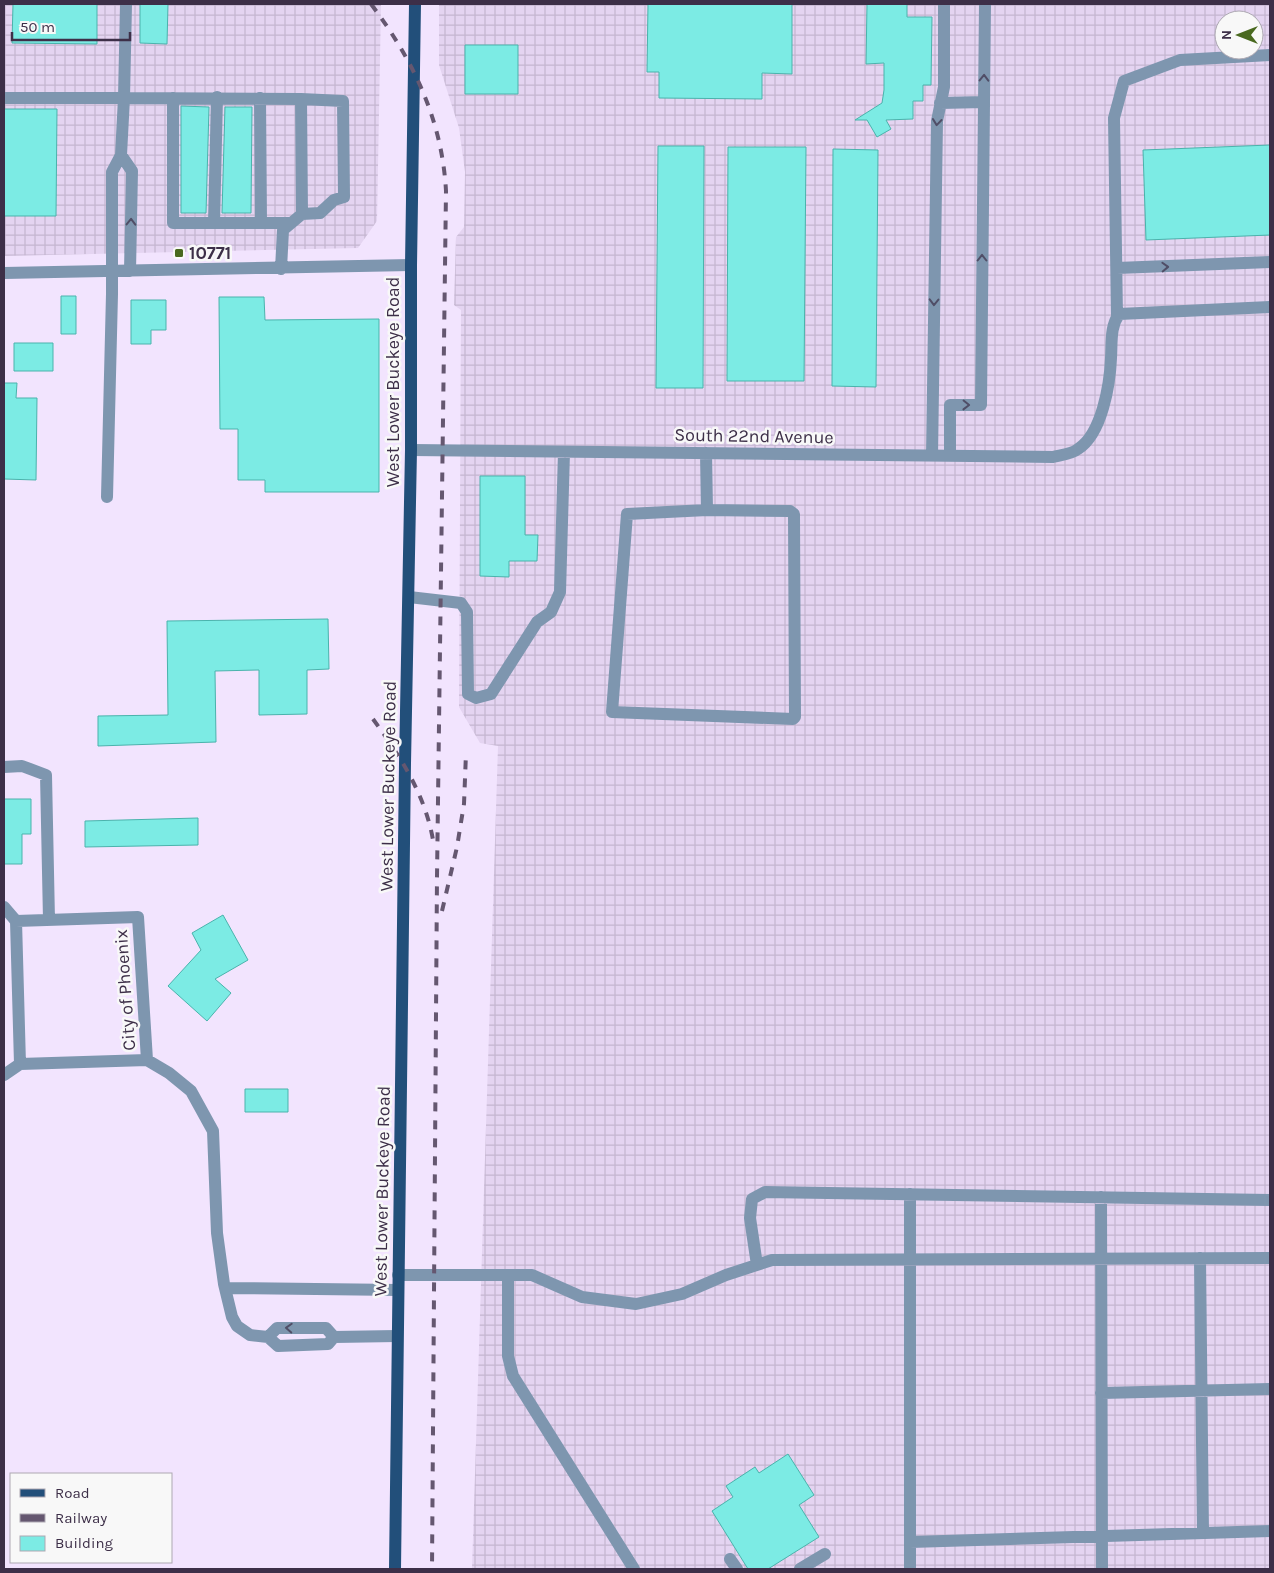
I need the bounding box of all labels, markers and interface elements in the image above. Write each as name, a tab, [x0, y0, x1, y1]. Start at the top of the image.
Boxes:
scale bar	[12, 10, 130, 42]
north arrow	[1214, 10, 1264, 60]
text: 50 m	[20, 18, 55, 36]
text: N	[1218, 30, 1235, 40]
one-way arrow	[979, 73, 989, 81]
one-way arrow	[932, 118, 943, 126]
one-way arrow	[126, 218, 136, 226]
place label: 10771	[189, 242, 231, 264]
marker: 10771	[173, 247, 185, 259]
one-way arrow	[977, 253, 987, 261]
one-way arrow	[1162, 261, 1170, 272]
street label: West Lower Buckeye Road	[382, 277, 404, 487]
one-way arrow	[929, 298, 939, 306]
one-way arrow	[962, 400, 970, 410]
street label: South 22nd Avenue	[674, 424, 834, 448]
street label: West Lower Buckeye Road	[375, 680, 401, 892]
street label: City of Phoenix	[110, 929, 140, 1051]
street label: West Lower Buckeye Road	[369, 1085, 395, 1297]
one-way arrow	[285, 1323, 293, 1334]
legend	[10, 1473, 172, 1563]
text: Road	[55, 1484, 90, 1502]
text: Railway	[55, 1509, 107, 1527]
text: Building	[55, 1534, 113, 1552]

